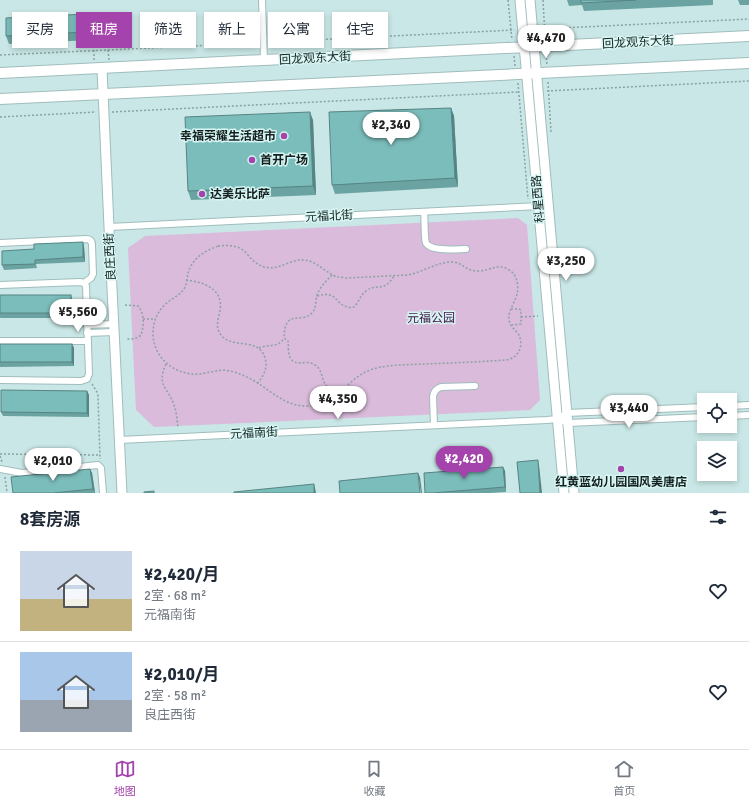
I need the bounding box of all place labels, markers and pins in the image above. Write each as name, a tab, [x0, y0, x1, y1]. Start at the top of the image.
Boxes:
pin: ¥4,470	[513, 25, 579, 59]
pin: ¥2,340	[358, 112, 424, 146]
place label: 幸福荣耀生活超市	[180, 129, 276, 144]
marker: 幸福荣耀生活超市	[279, 131, 289, 141]
place label: 首开广场	[260, 153, 308, 168]
marker: 首开广场	[247, 155, 257, 165]
place label: 达美乐比萨	[210, 187, 270, 202]
marker: 达美乐比萨	[197, 189, 207, 199]
pin: ¥3,250	[533, 248, 599, 282]
pin: ¥5,560	[45, 299, 111, 333]
pin: ¥4,350	[305, 386, 371, 420]
pin: ¥3,440	[596, 395, 662, 429]
pin: ¥2,420	[431, 446, 497, 480]
pin: ¥2,010	[20, 448, 86, 482]
marker: 红黄蓝幼儿园国风美唐店	[616, 464, 626, 474]
place label: 红黄蓝幼儿园国风美唐店	[555, 475, 687, 490]

